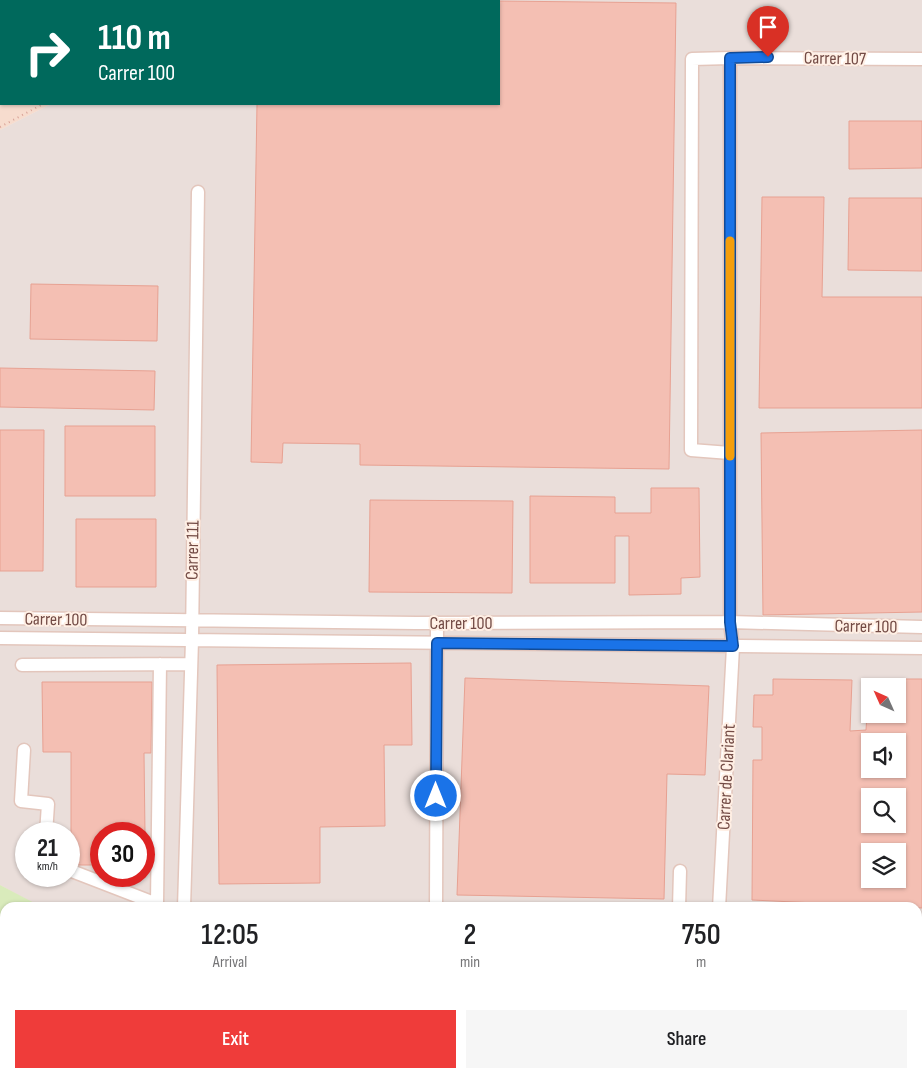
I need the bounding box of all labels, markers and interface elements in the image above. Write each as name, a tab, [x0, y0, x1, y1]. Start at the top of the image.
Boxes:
pin	[747, 6, 789, 57]
icon: arrive	[754, 13, 782, 41]
text: 110 m	[98, 17, 171, 60]
icon: right	[15, 20, 80, 85]
street label: Carrer 107	[804, 47, 867, 70]
text: Carrer 100	[98, 60, 175, 87]
street label: Carrer 111	[181, 519, 204, 580]
street label: Carrer 100	[24, 608, 88, 631]
street label: Carrer 100	[429, 613, 493, 634]
street label: Carrer 100	[834, 615, 898, 638]
north arrow	[861, 678, 906, 722]
map controls	[861, 678, 906, 888]
street label: Carrer de Clariant	[713, 723, 740, 831]
button: sound	[861, 733, 906, 778]
position arrow	[409, 769, 461, 821]
button: search	[861, 788, 906, 833]
speed limit sign: 30	[90, 822, 155, 887]
text: 21	[37, 833, 58, 864]
button: layers	[861, 843, 906, 888]
text: km/h	[37, 859, 58, 874]
text: 12:05	[201, 917, 259, 953]
text: 2	[464, 917, 476, 953]
text: 750	[681, 917, 721, 953]
text: Arrival	[213, 953, 247, 972]
text: min	[460, 953, 480, 972]
text: m	[696, 953, 706, 972]
button: Exit	[15, 1010, 456, 1068]
button: Share	[466, 1010, 907, 1068]

